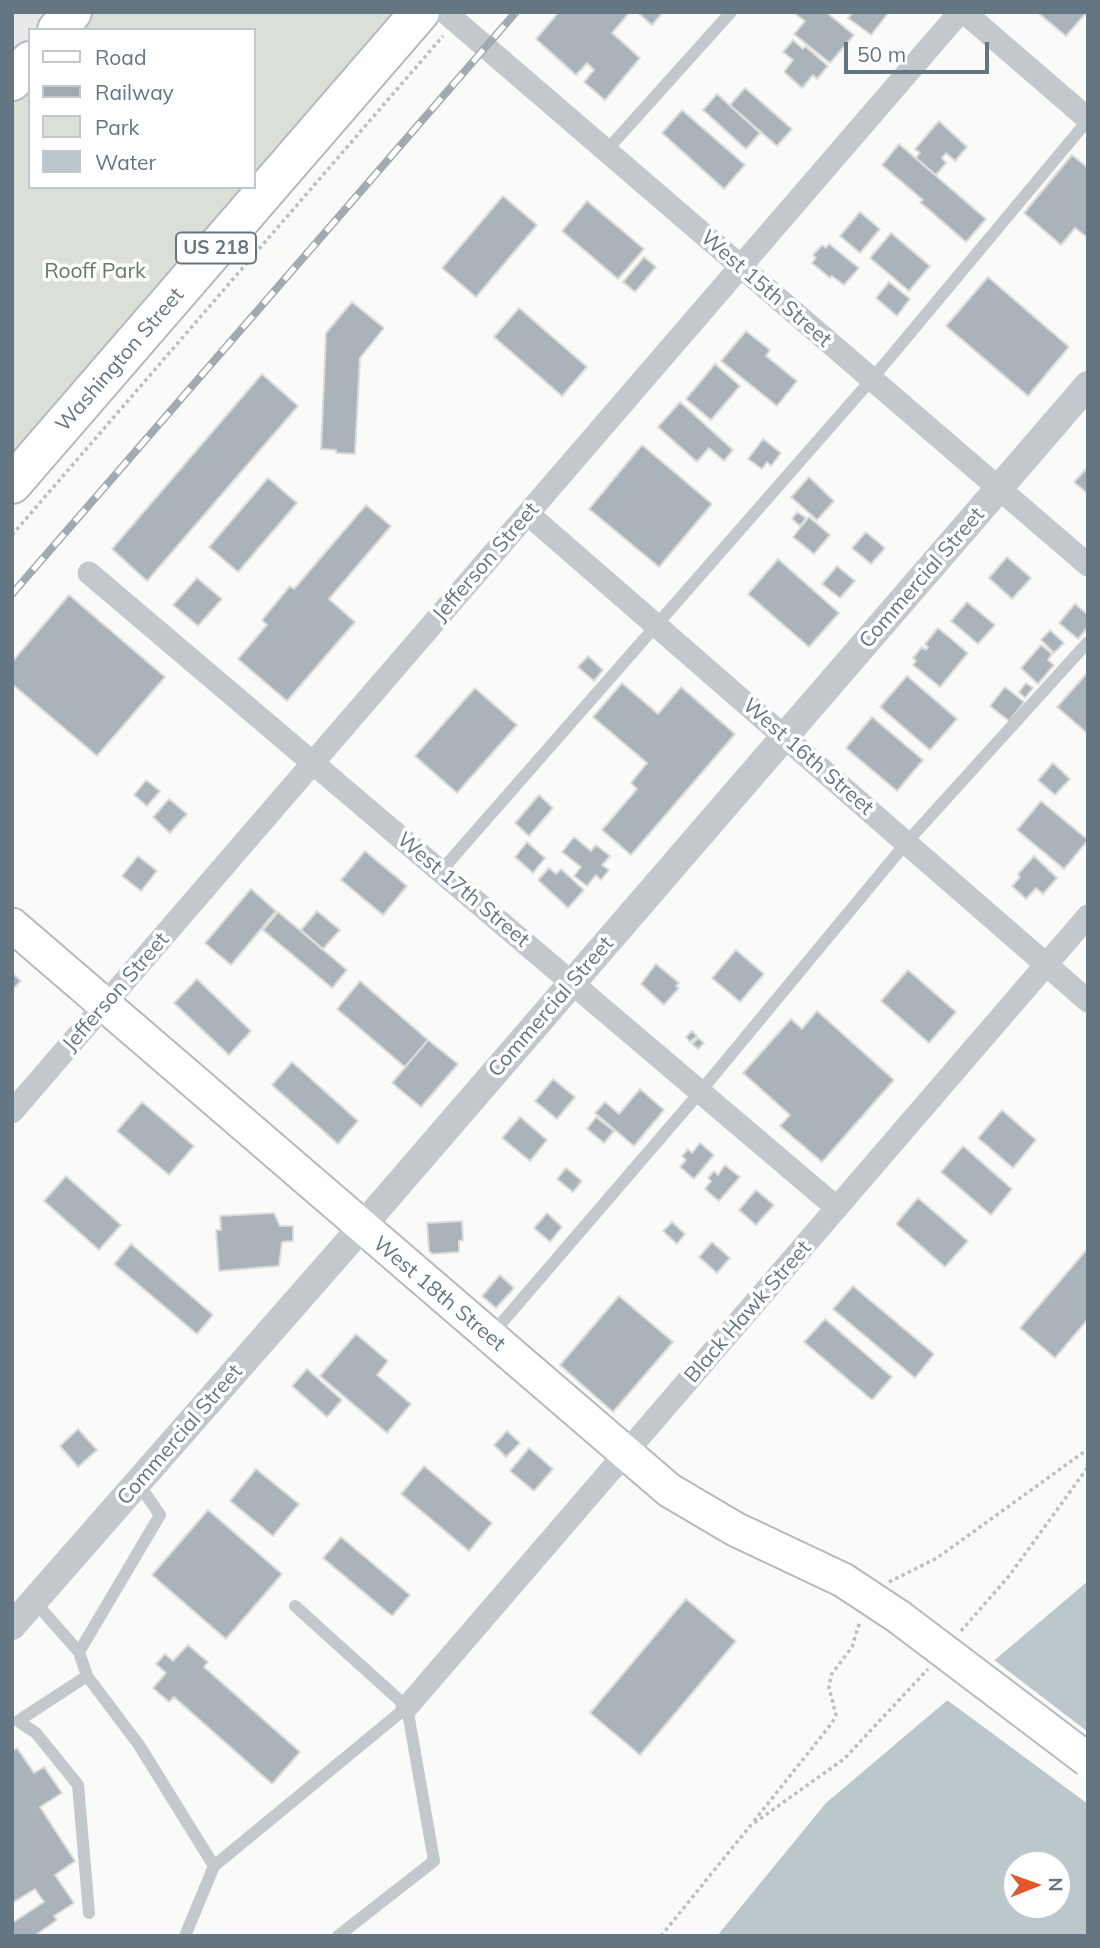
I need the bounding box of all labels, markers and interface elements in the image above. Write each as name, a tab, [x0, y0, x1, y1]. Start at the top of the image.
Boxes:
legend	[28, 28, 256, 189]
scale bar	[848, 28, 993, 72]
text: 50 m	[857, 41, 906, 67]
text: Road	[95, 44, 146, 70]
text: Railway	[95, 79, 174, 105]
text: Park	[95, 114, 139, 140]
text: Water	[95, 149, 156, 175]
street label: West 15th Street	[695, 225, 837, 353]
road number: US 218	[176, 232, 256, 264]
park label: Rooff Park	[44, 259, 146, 285]
street label: Washington Street	[51, 283, 189, 437]
street label: Jefferson Street	[428, 497, 544, 627]
street label: Commercial Street	[854, 503, 990, 653]
street label: West 16th Street	[737, 693, 879, 821]
street label: West 17th Street	[392, 827, 534, 953]
street label: Jefferson Street	[58, 927, 174, 1057]
street label: Commercial Street	[483, 932, 619, 1082]
street label: West 18th Street	[368, 1231, 510, 1357]
street label: Black Hawk Street	[680, 1236, 816, 1388]
street label: Commercial Street	[112, 1360, 248, 1510]
north arrow	[1002, 1850, 1072, 1920]
text: N	[1044, 1877, 1068, 1892]

